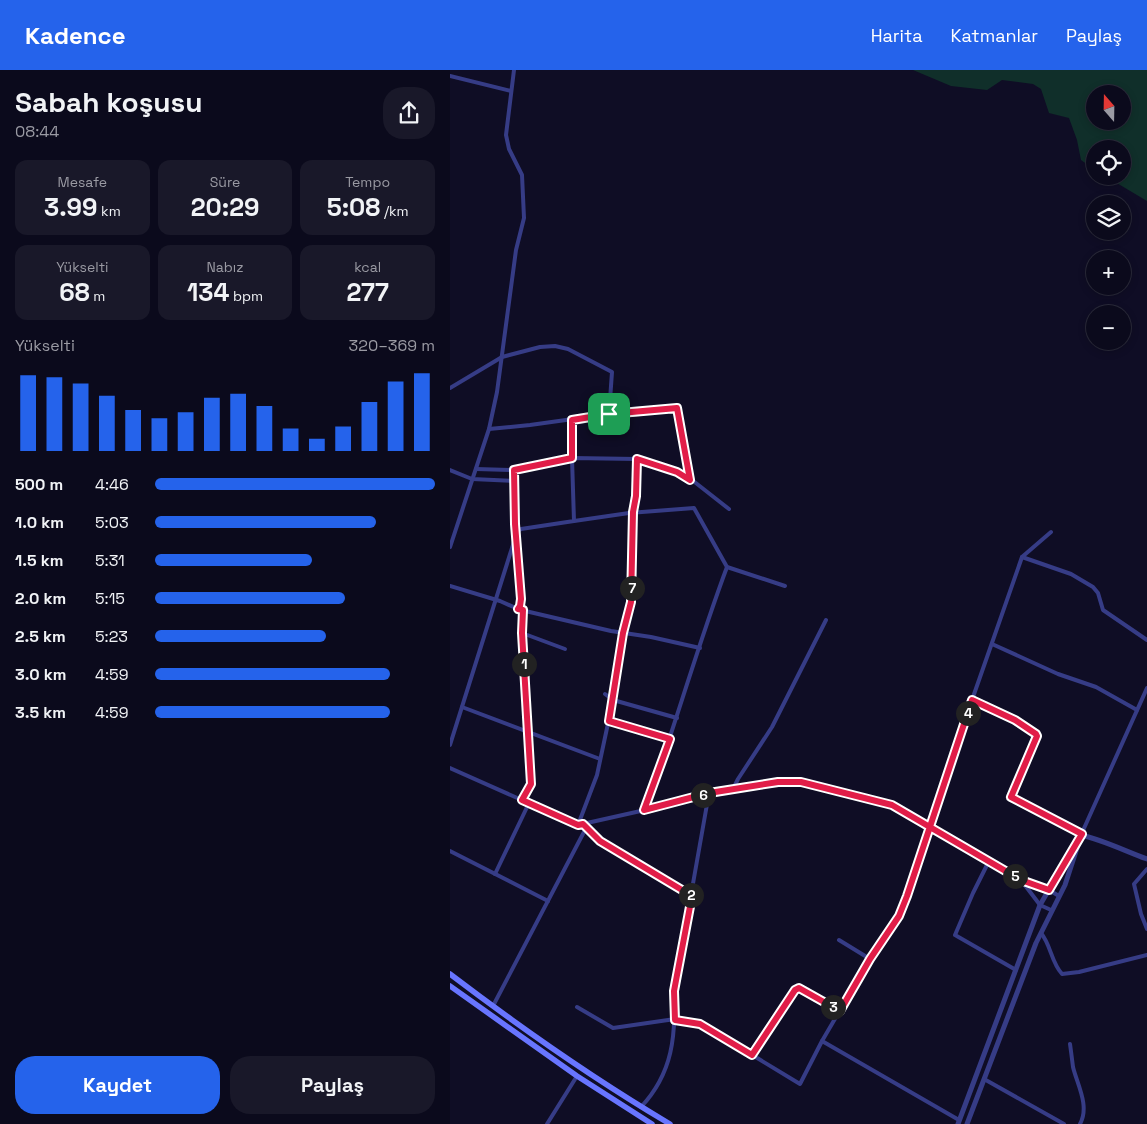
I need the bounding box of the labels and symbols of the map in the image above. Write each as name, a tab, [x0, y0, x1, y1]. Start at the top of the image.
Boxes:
north arrow	[1086, 85, 1131, 130]
pin	[588, 393, 630, 435]
pin: 7	[620, 576, 644, 600]
pin: 1	[512, 652, 536, 676]
pin: 4	[956, 700, 980, 726]
pin: 6	[690, 782, 716, 808]
pin: 5	[1002, 864, 1028, 888]
pin: 2	[678, 882, 704, 908]
pin: 3	[820, 994, 846, 1020]

